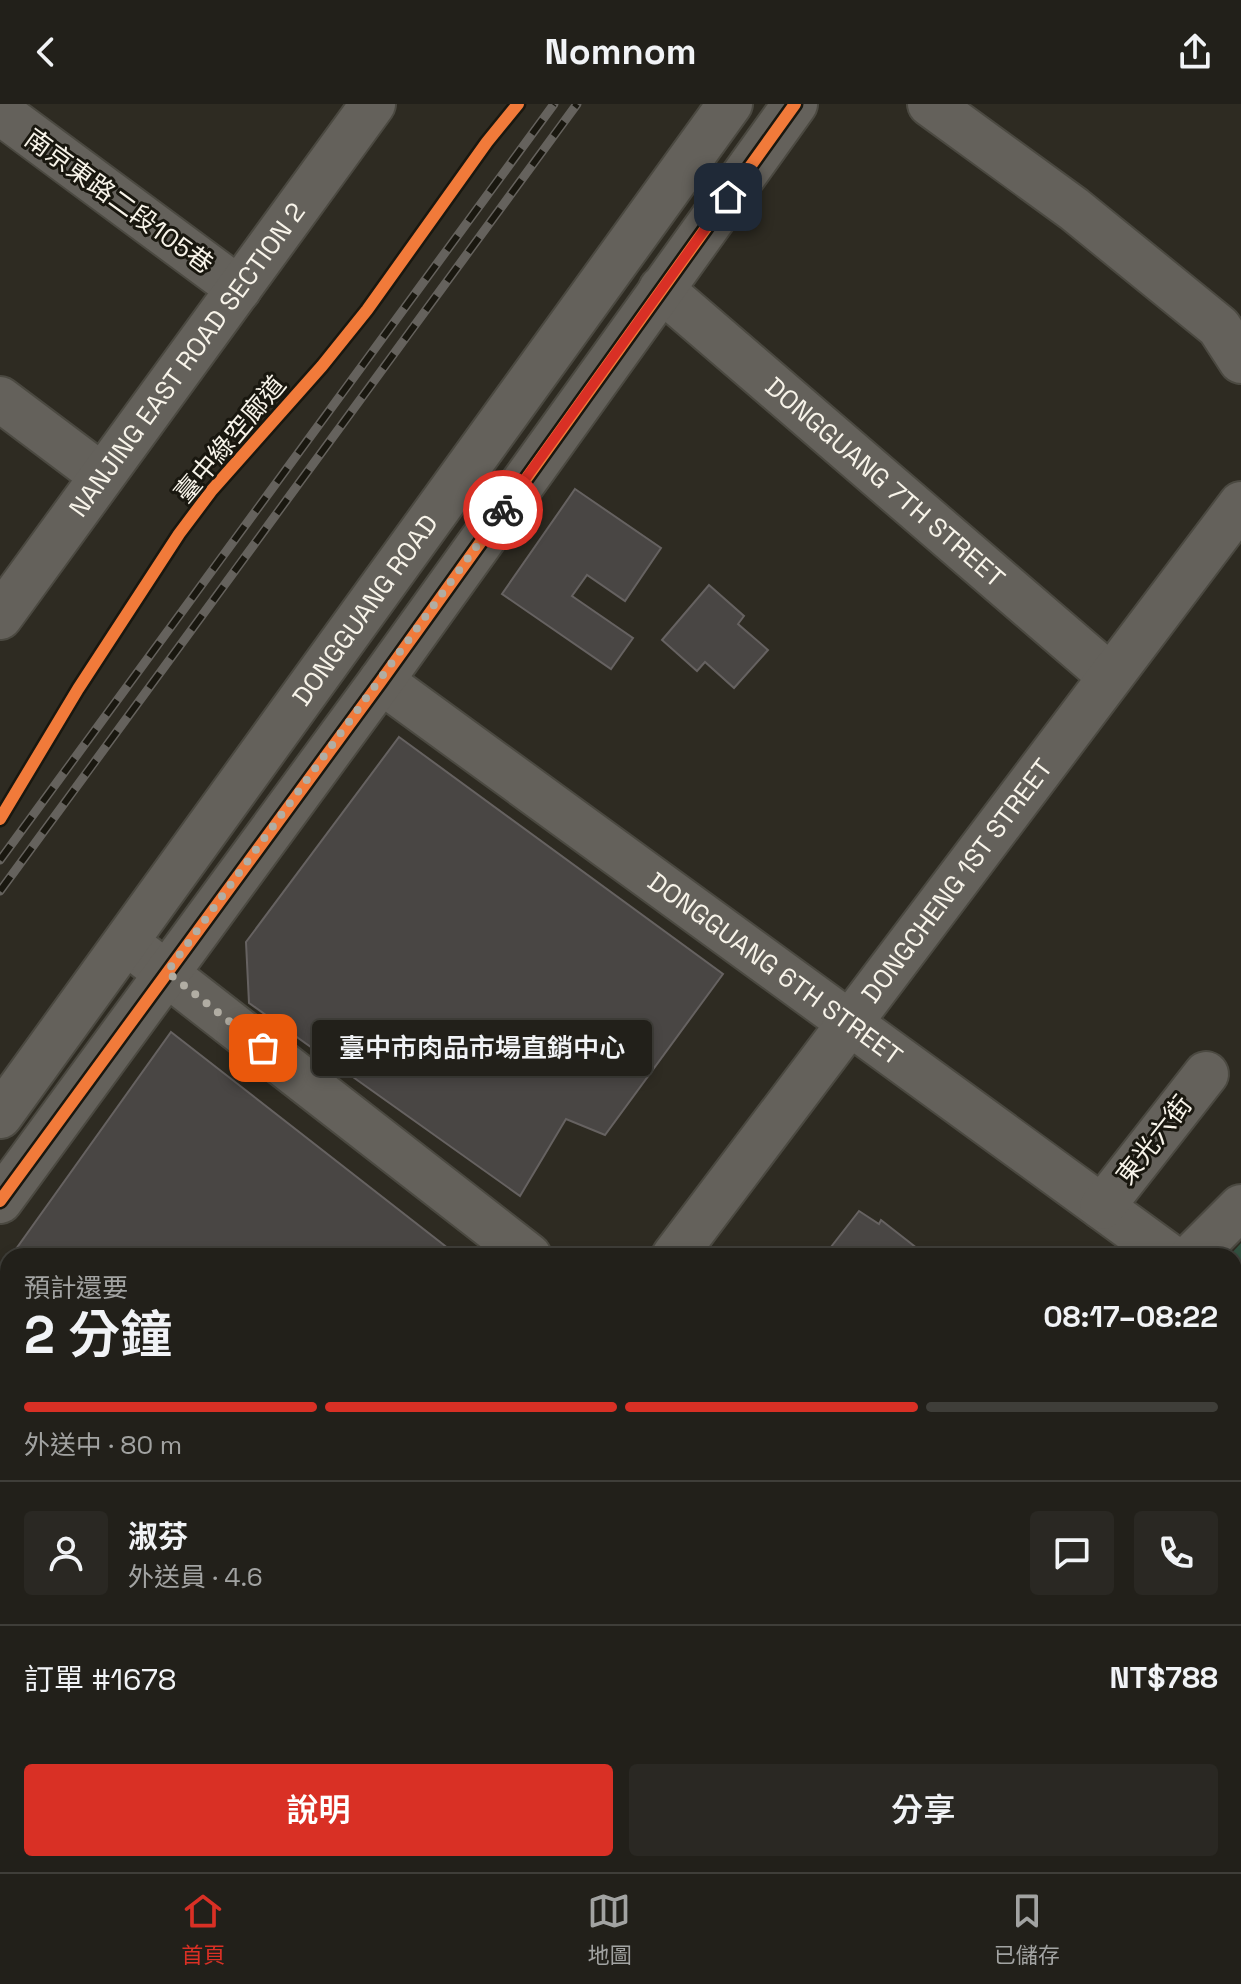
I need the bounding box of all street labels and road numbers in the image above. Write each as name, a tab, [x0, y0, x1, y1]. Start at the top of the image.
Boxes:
street label: 南京東路二段105巷	[18, 121, 220, 281]
street label: NANJING EAST ROAD SECTION 2	[61, 196, 313, 524]
street label: 臺中綠空廊道	[167, 368, 293, 510]
street label: DONGGUANG 7TH STREET	[758, 370, 1012, 595]
street label: DONGGUANG ROAD	[285, 508, 446, 712]
street label: DONGCHENG 1ST STREET	[854, 752, 1060, 1010]
street label: DONGGUANG 6TH STREET	[641, 864, 909, 1073]
street label: 東光六街	[1109, 1089, 1199, 1191]

